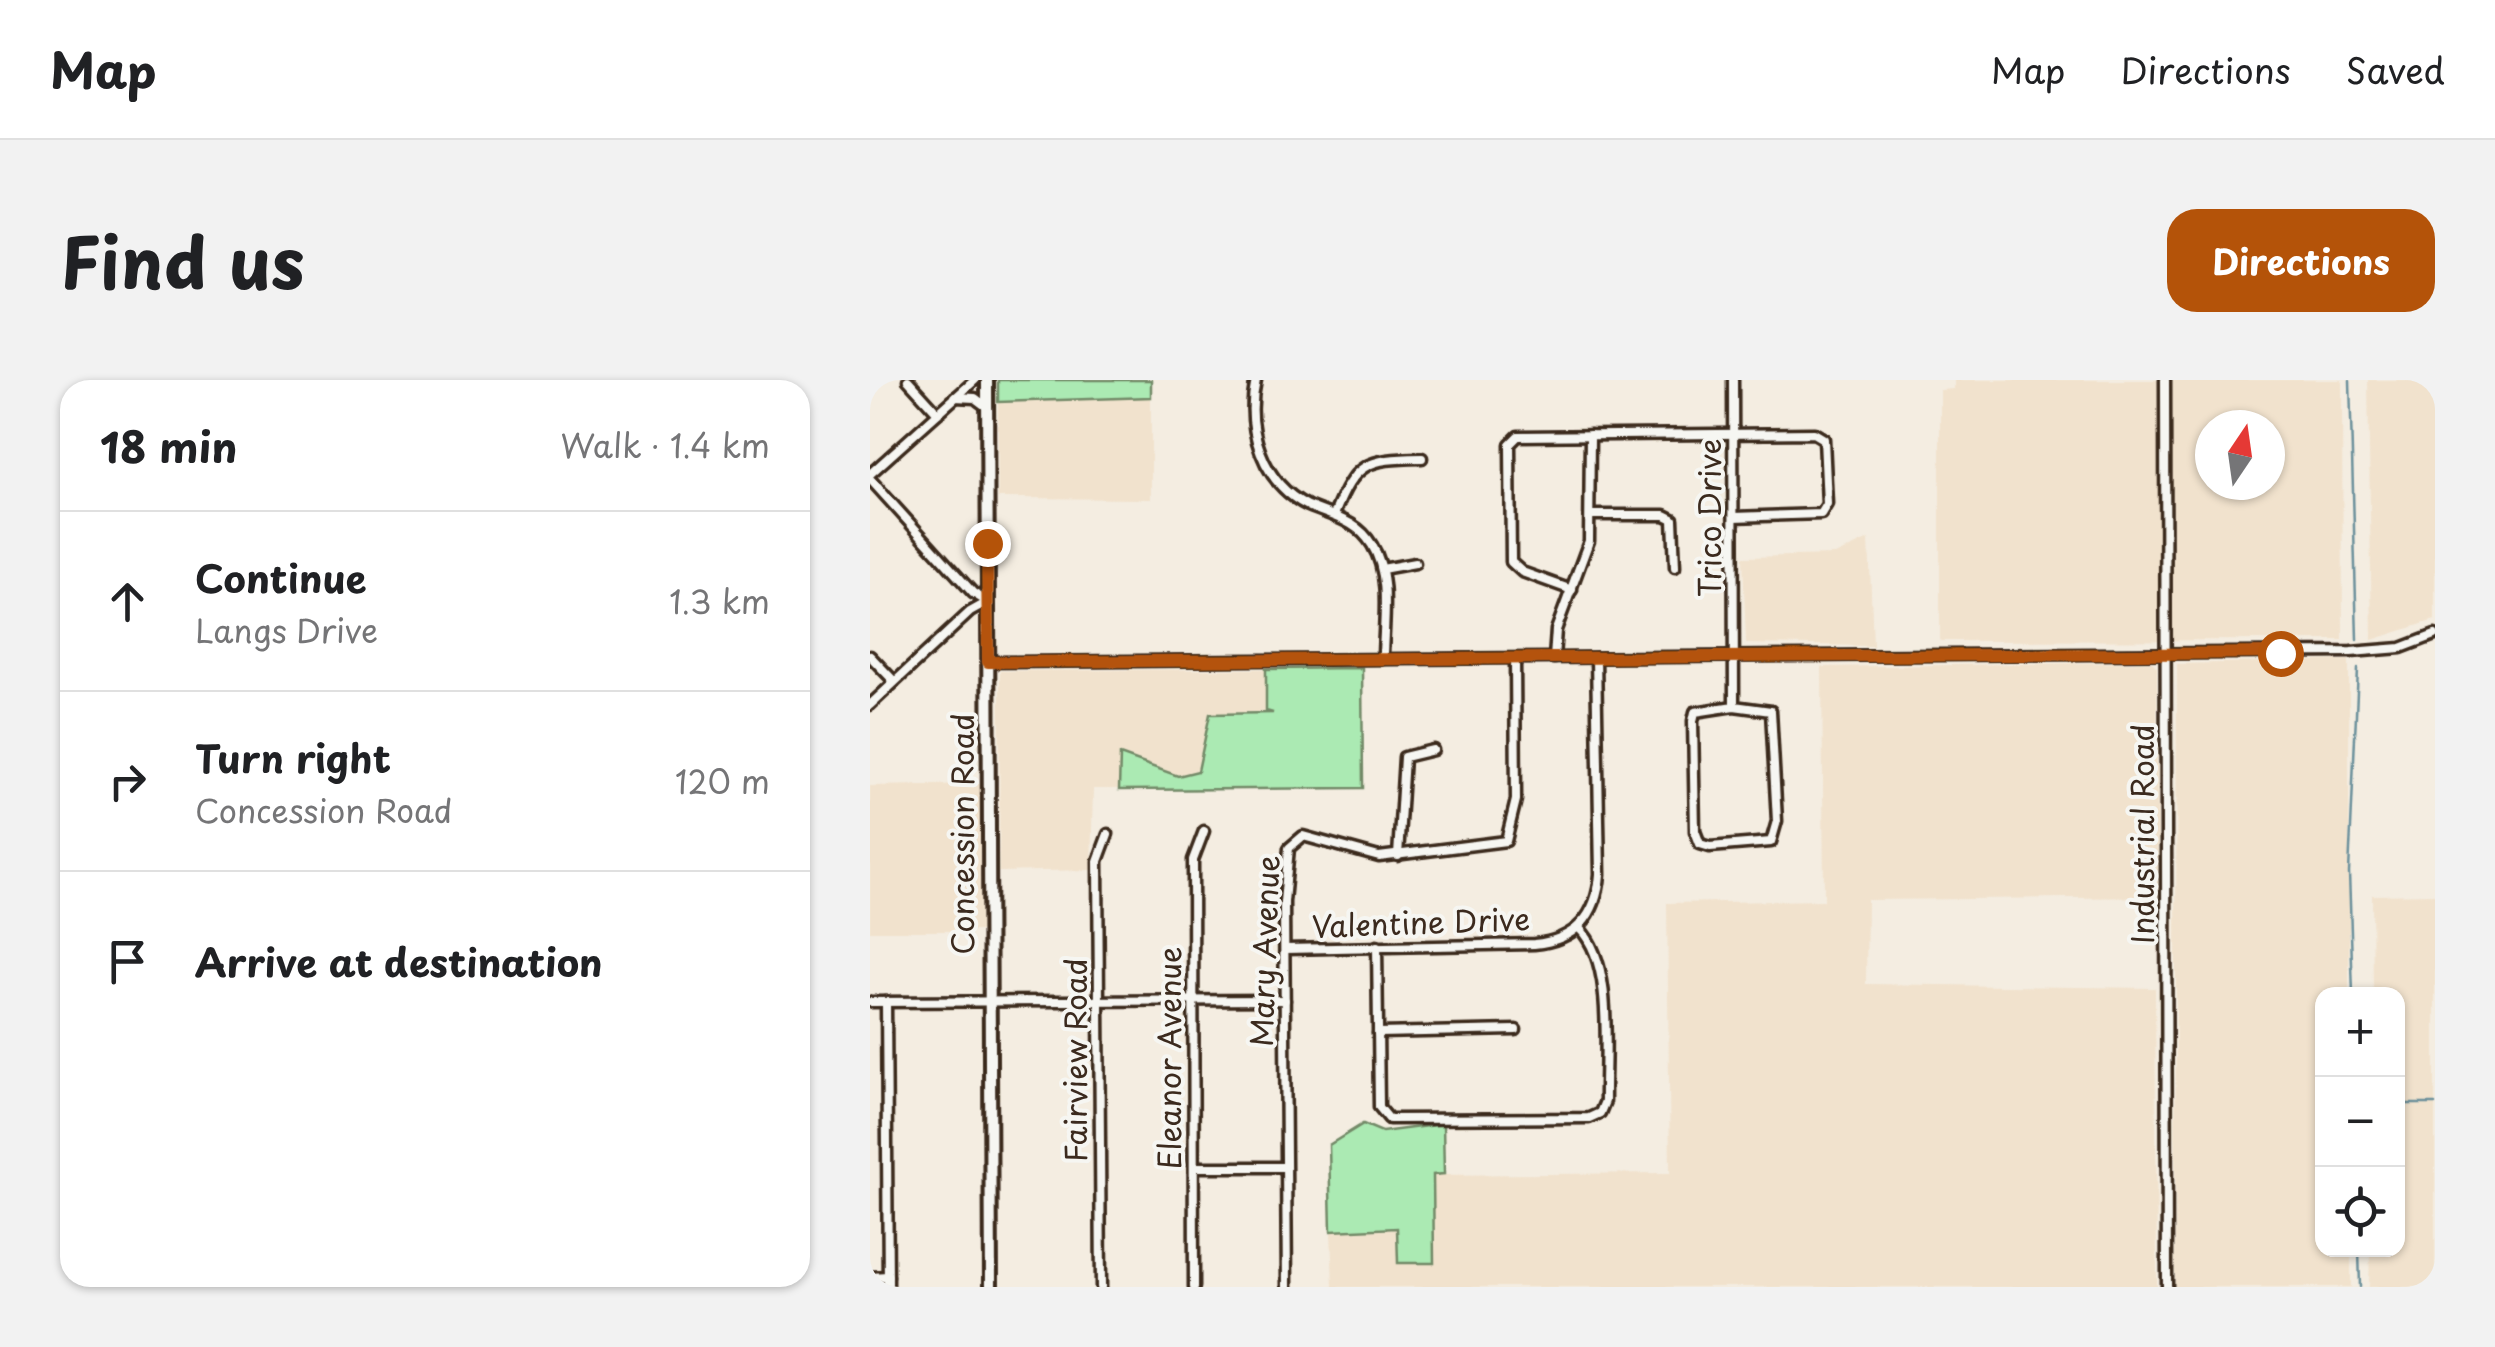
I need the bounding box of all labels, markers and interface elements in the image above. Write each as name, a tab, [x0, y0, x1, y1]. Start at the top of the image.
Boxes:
text: Map	[50, 33, 156, 105]
text: Map	[1991, 43, 2065, 96]
text: Directions	[2120, 43, 2291, 96]
text: Saved	[2346, 43, 2445, 96]
text: Find us	[60, 207, 305, 313]
button: Directions	[2167, 209, 2435, 312]
north arrow	[2195, 410, 2285, 500]
text: 18 min	[100, 414, 237, 477]
text: Walk · 1.4 km	[561, 421, 770, 469]
street label: Trico Drive	[1686, 439, 1731, 597]
route end	[965, 521, 1011, 567]
text: Continue	[195, 549, 366, 606]
icon: ahead	[100, 574, 155, 629]
text: 1.3 km	[669, 577, 770, 625]
text: Langs Drive	[195, 606, 378, 654]
route start	[2258, 631, 2304, 677]
street label: Concession Road	[939, 713, 984, 955]
street label: Industrial Road	[2119, 724, 2164, 944]
text: Turn right	[195, 729, 391, 786]
icon: right	[100, 754, 155, 809]
text: 120 m	[675, 757, 770, 805]
text: Concession Road	[195, 786, 453, 834]
street label: Mary Avenue	[1238, 854, 1289, 1047]
street label: Valentine Drive	[1311, 895, 1531, 948]
text: Arrive at destination	[195, 933, 603, 990]
icon: arrive	[100, 934, 155, 989]
street label: Eleanor Avenue	[1146, 947, 1191, 1169]
street label: Fairview Road	[1052, 958, 1097, 1162]
map controls	[2315, 987, 2405, 1257]
button: +	[2315, 987, 2405, 1077]
button: −	[2315, 1077, 2405, 1167]
button: locate	[2315, 1167, 2405, 1257]

